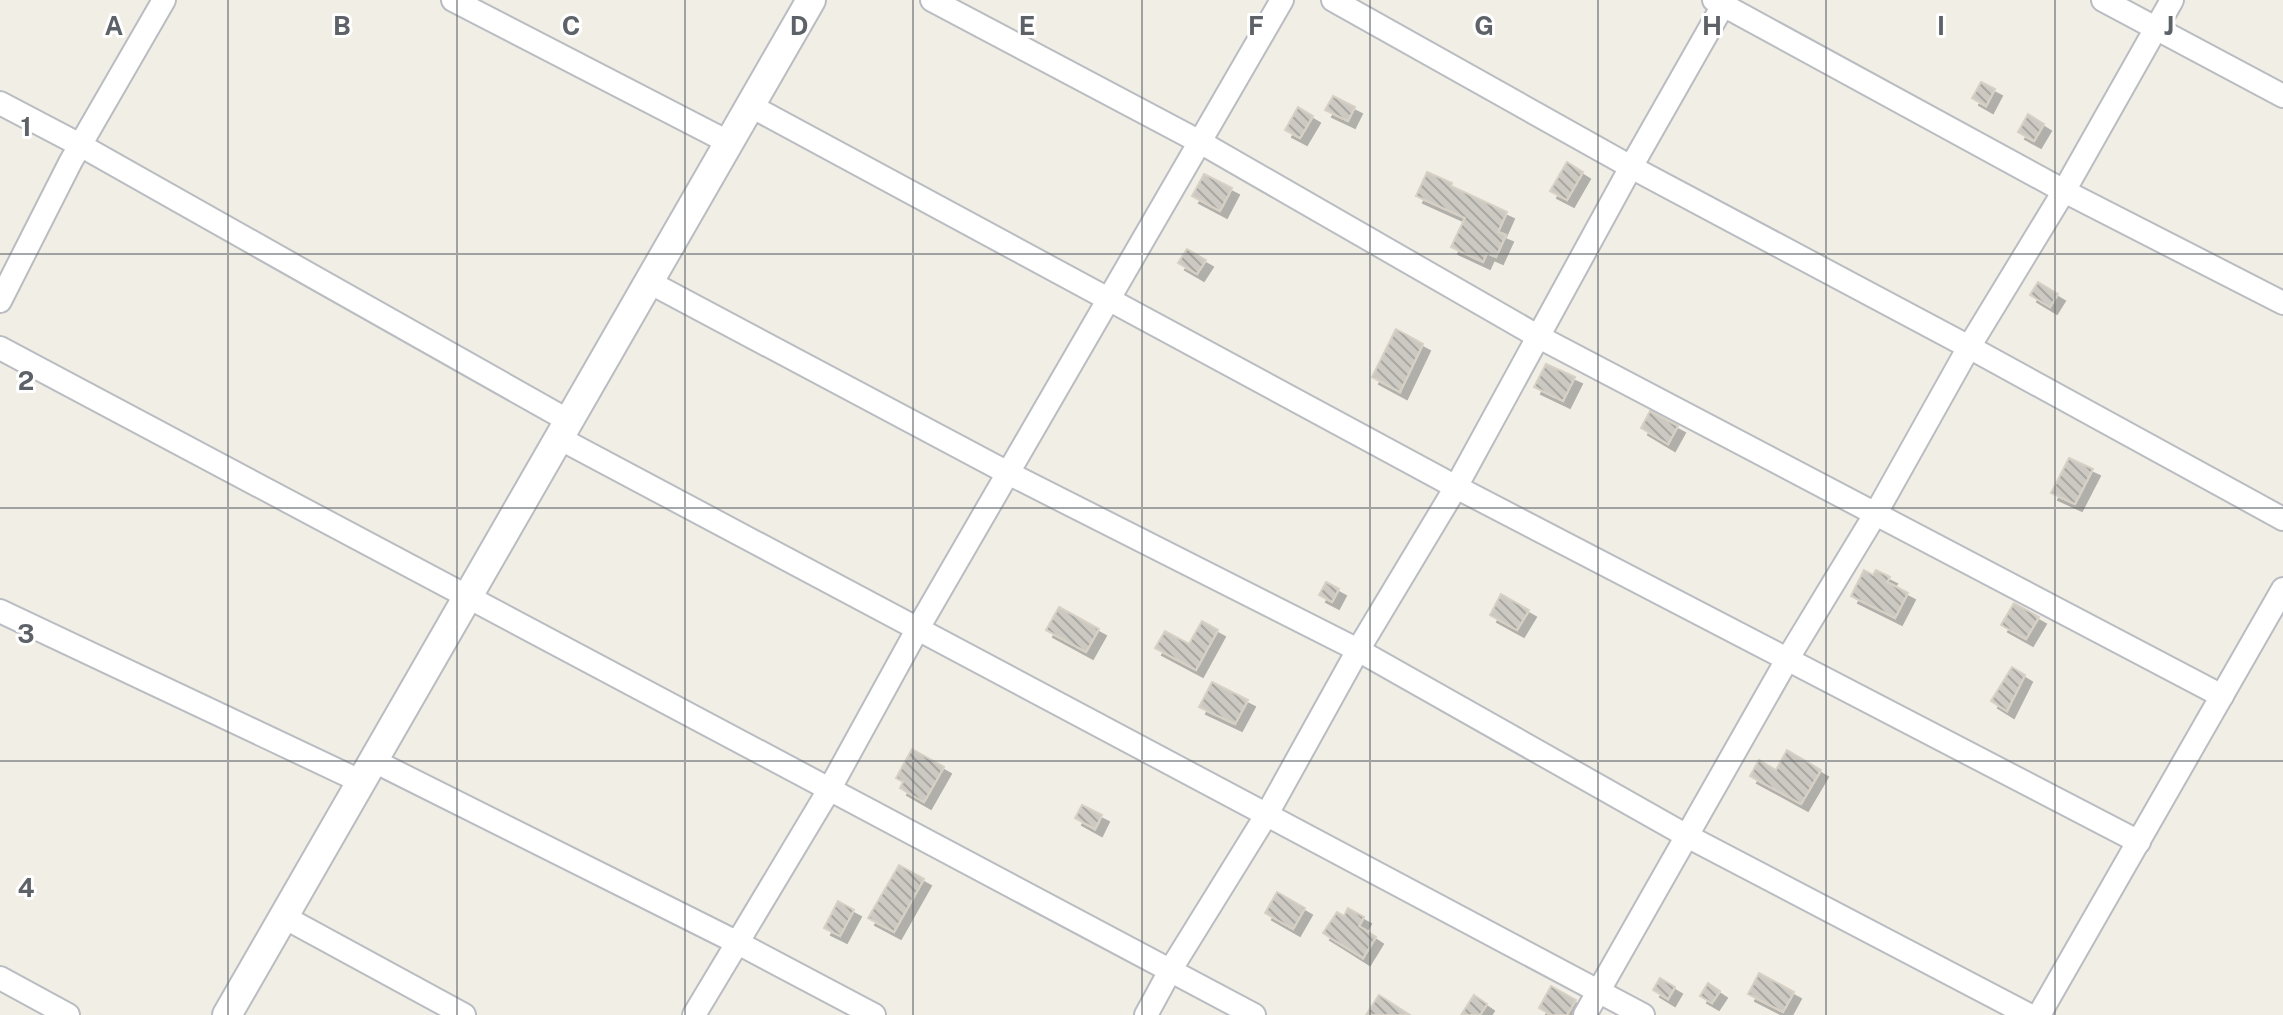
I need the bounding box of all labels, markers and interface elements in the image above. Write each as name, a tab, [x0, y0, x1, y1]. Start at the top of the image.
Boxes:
text: A	[105, 10, 124, 41]
text: B	[333, 10, 351, 41]
text: C	[562, 10, 580, 41]
text: D	[790, 10, 808, 41]
text: E	[1019, 10, 1035, 41]
text: F	[1248, 10, 1264, 41]
text: G	[1474, 10, 1494, 41]
text: H	[1702, 10, 1722, 41]
text: I	[1937, 10, 1945, 41]
text: J	[2164, 10, 2174, 41]
text: 1	[20, 111, 32, 142]
text: 2	[18, 365, 34, 396]
text: 3	[17, 618, 35, 649]
text: 4	[17, 872, 35, 903]

